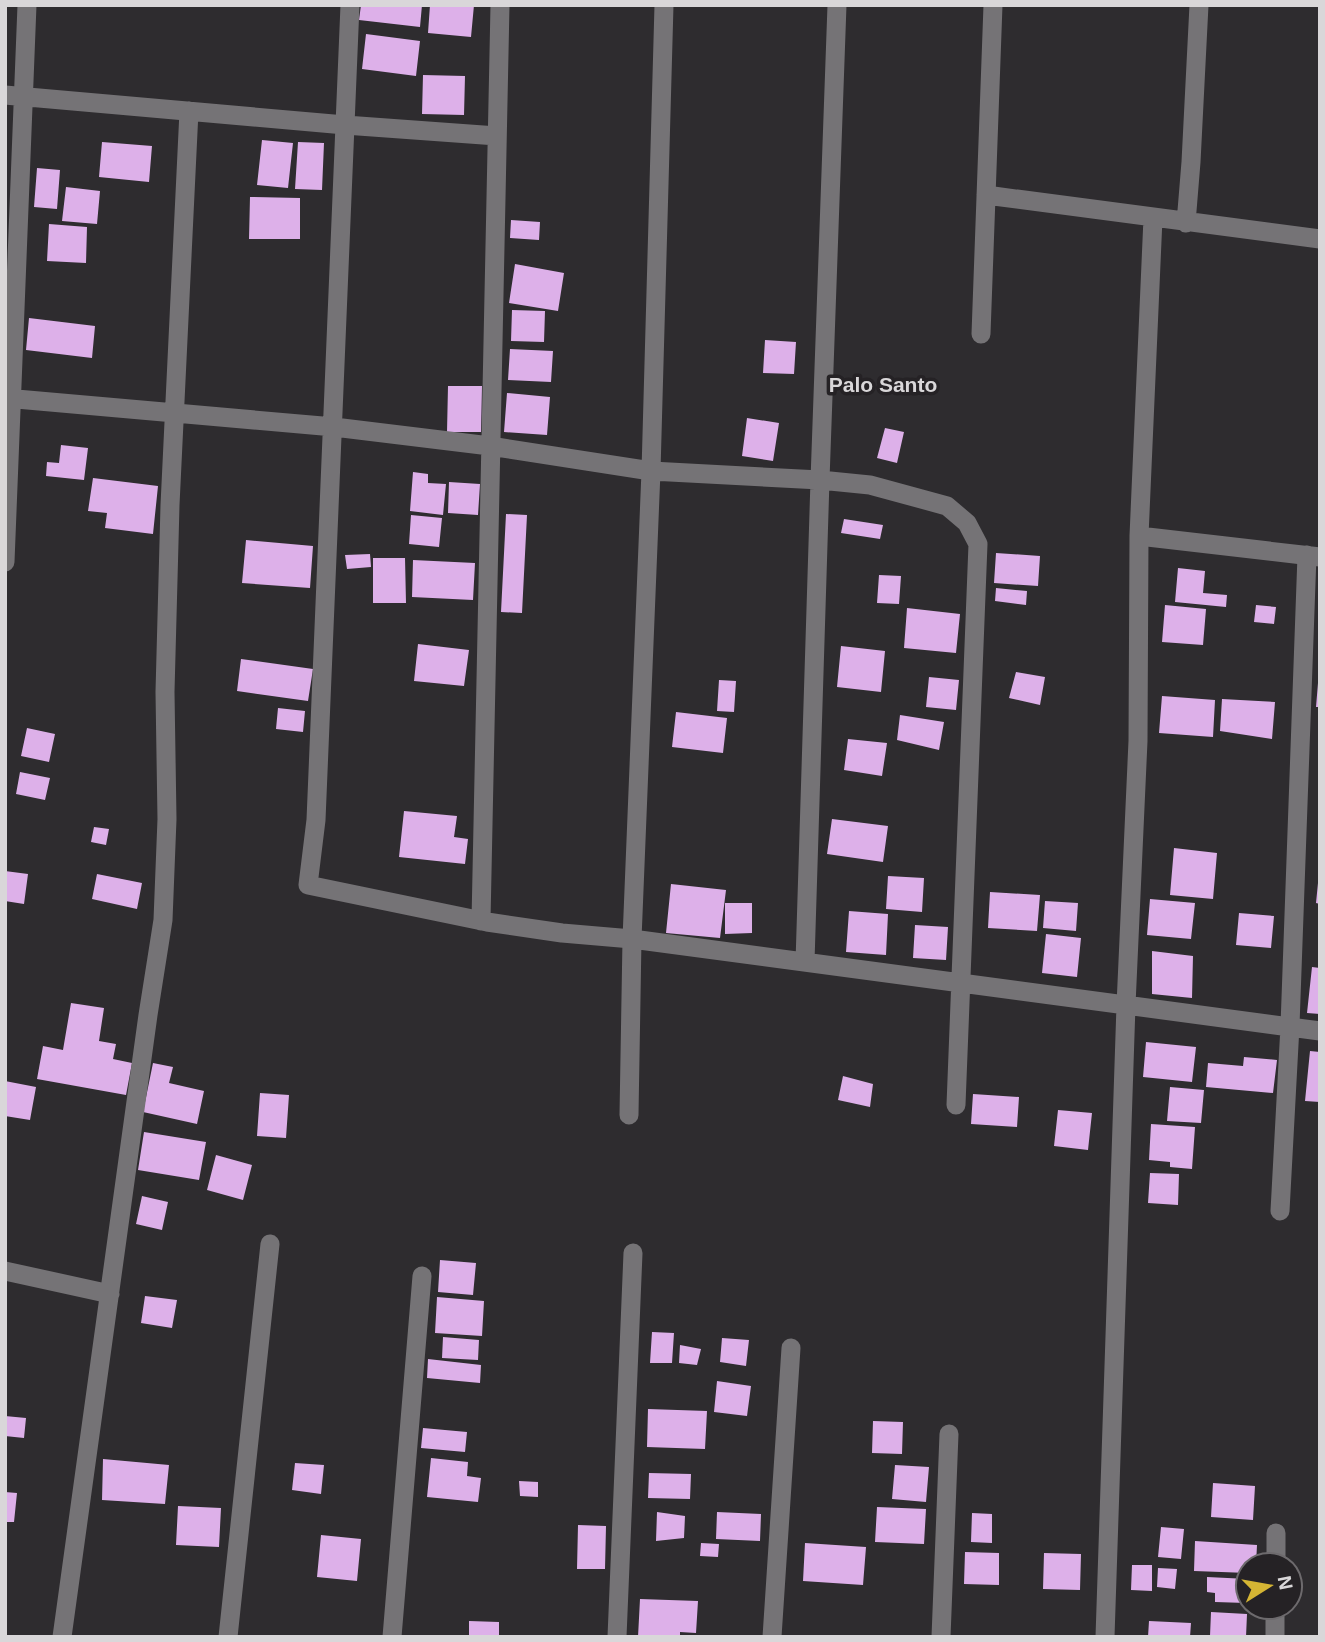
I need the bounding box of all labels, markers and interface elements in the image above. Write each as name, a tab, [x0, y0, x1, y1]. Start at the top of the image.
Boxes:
district label: Palo Santo	[829, 373, 937, 396]
north arrow	[1234, 1551, 1304, 1621]
text: N	[1274, 1574, 1297, 1592]

